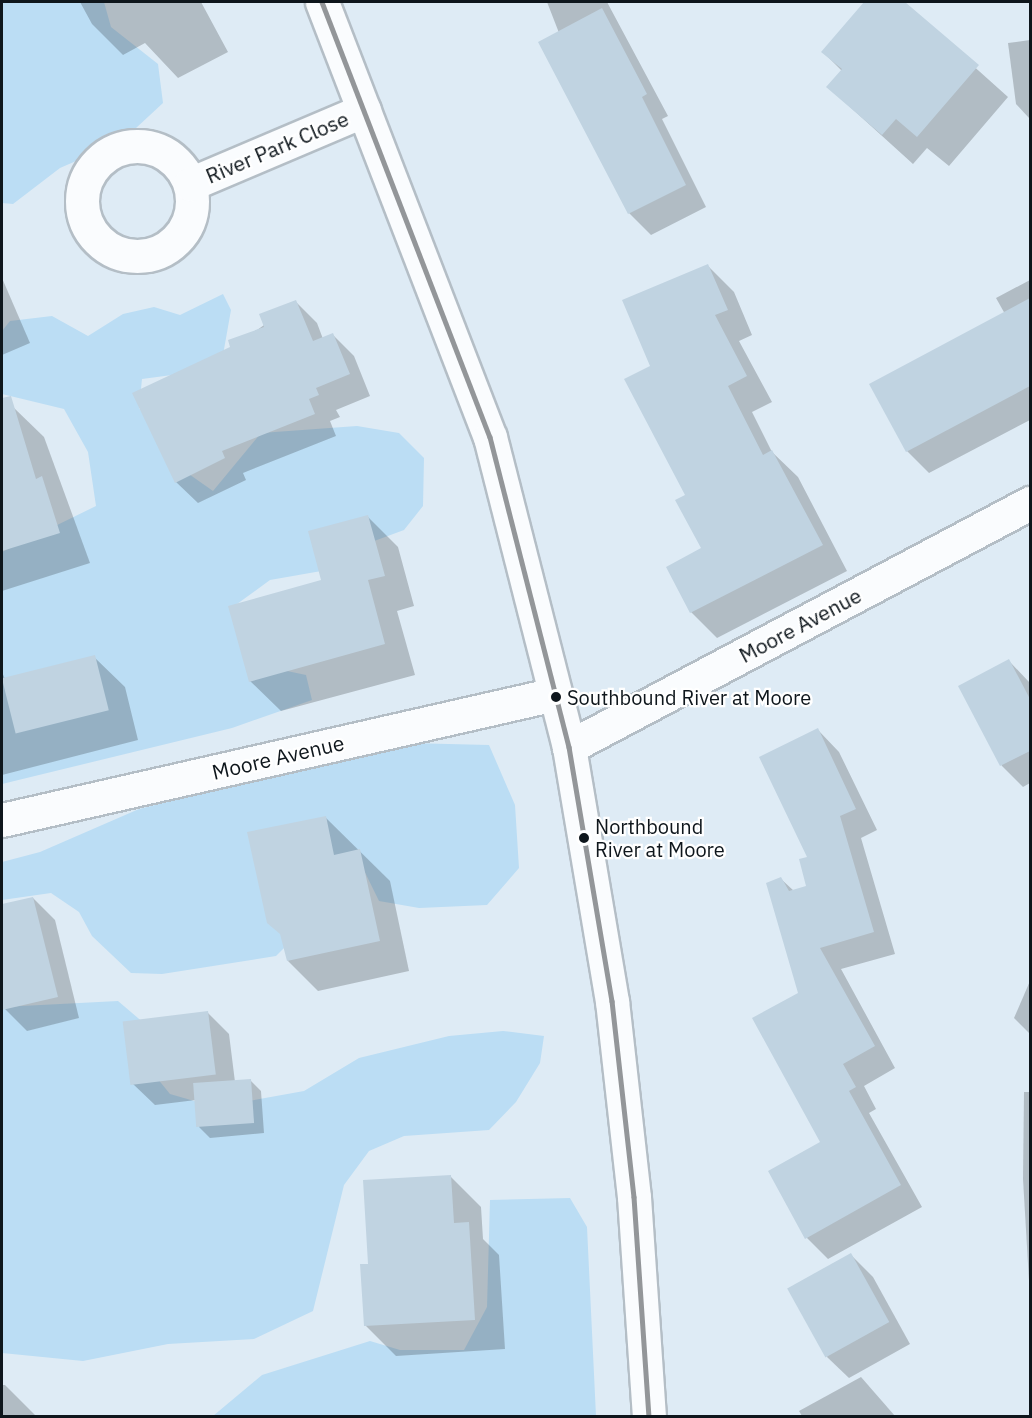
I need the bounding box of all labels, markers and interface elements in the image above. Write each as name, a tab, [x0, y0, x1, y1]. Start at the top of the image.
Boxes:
street label: River Park Close	[202, 106, 352, 188]
street label: Moore Avenue	[735, 582, 865, 668]
place label: Southbound River at Moore	[567, 685, 811, 709]
marker: Southbound River at Moore	[550, 691, 562, 703]
street label: Moore Avenue	[210, 730, 346, 784]
place label: Northbound River at Moore	[595, 814, 725, 861]
marker: Northbound River at Moore	[578, 832, 590, 844]

